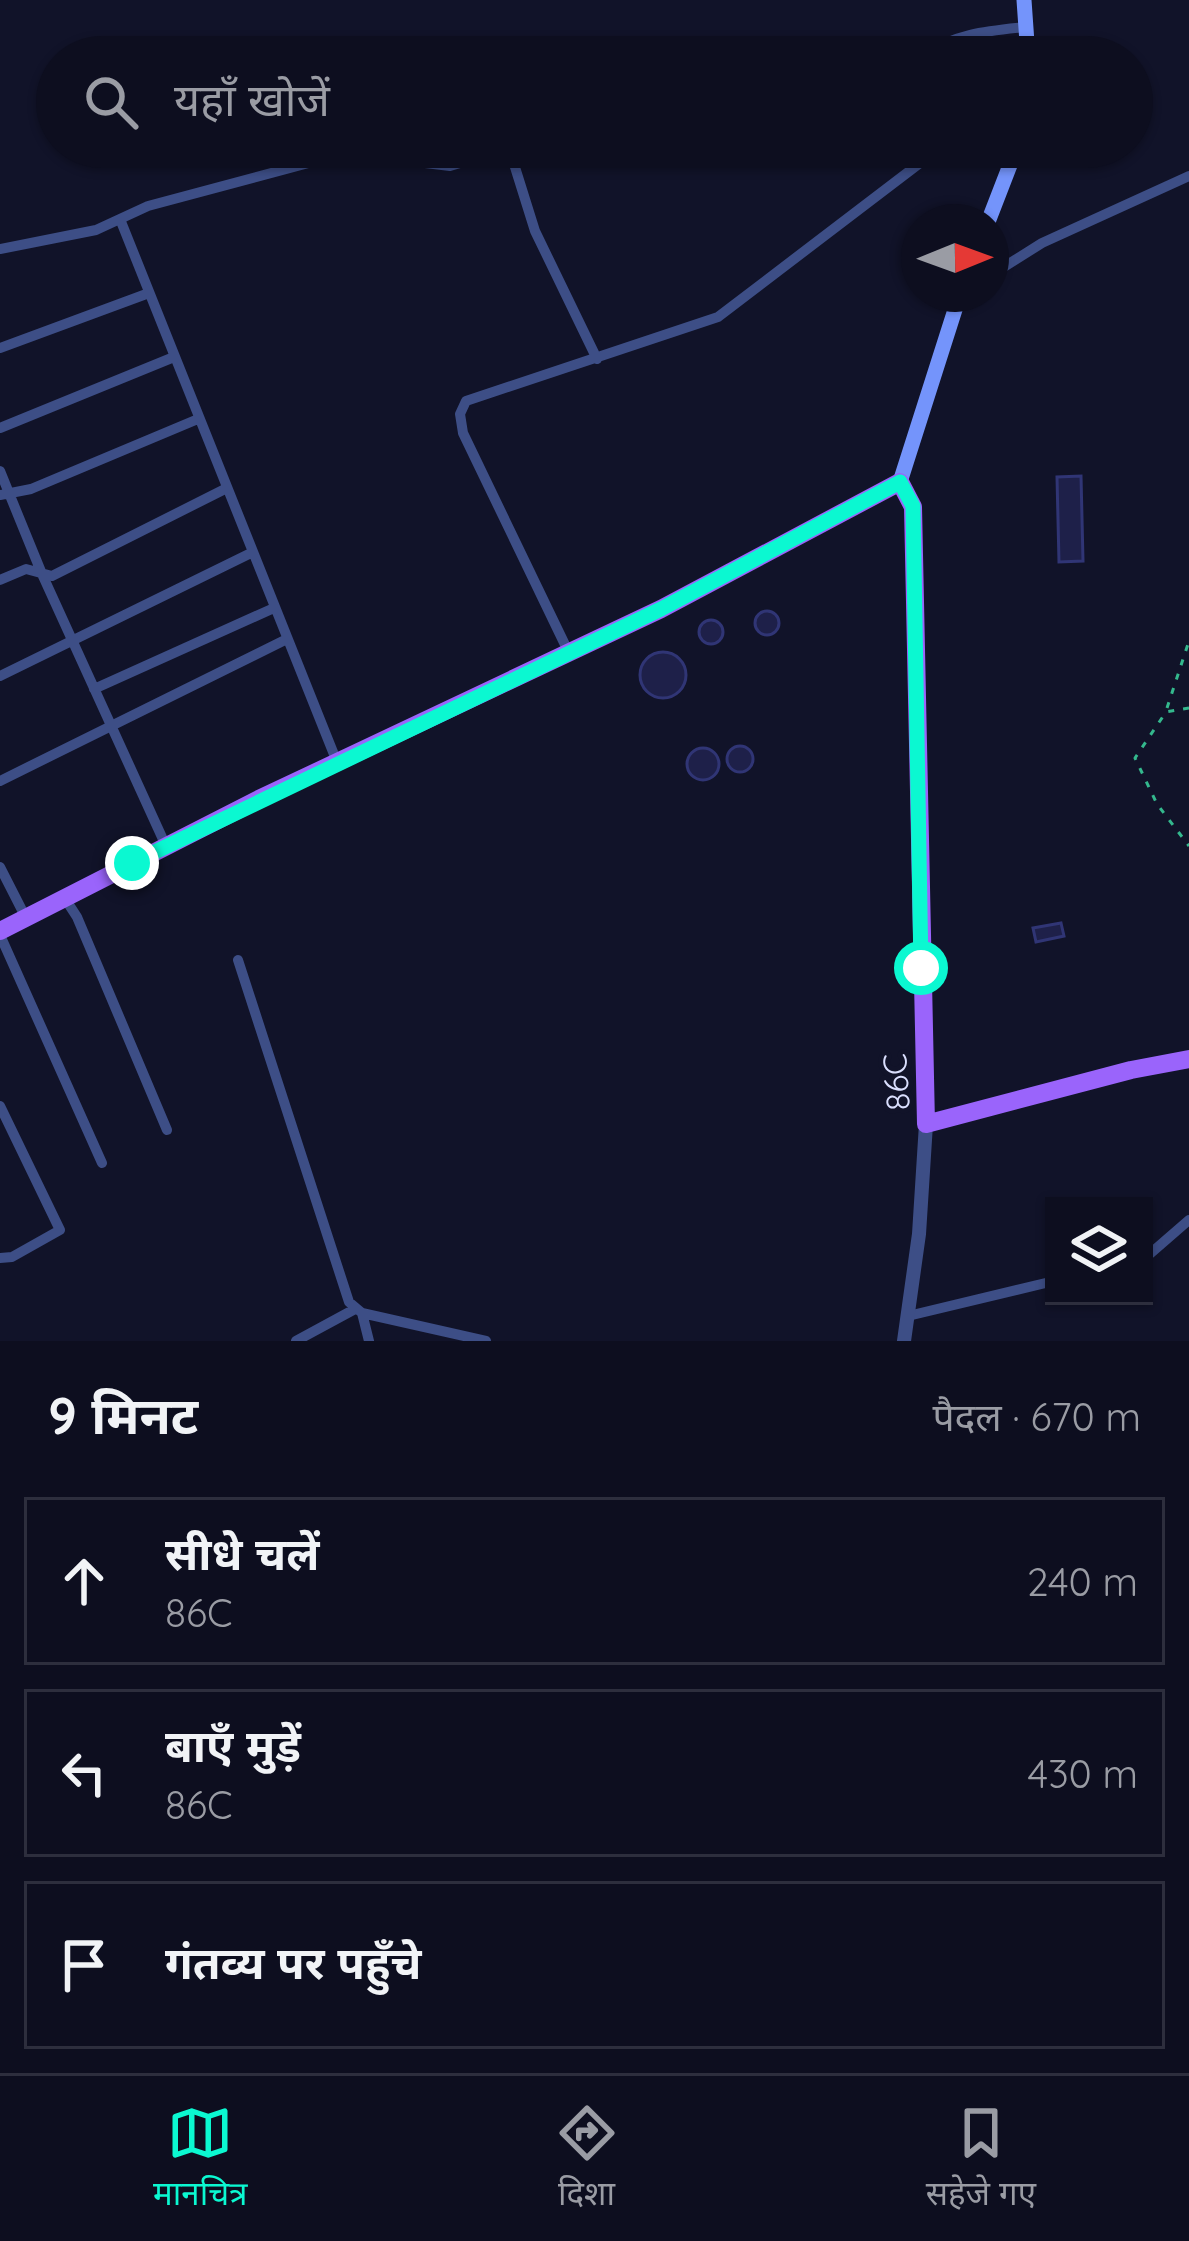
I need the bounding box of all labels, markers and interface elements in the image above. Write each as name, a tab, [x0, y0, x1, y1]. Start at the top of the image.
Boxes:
search box	[36, 36, 1153, 168]
icon: search	[78, 69, 144, 135]
text: यहाँ खोजें	[174, 71, 330, 127]
north arrow	[901, 204, 1009, 312]
route end	[105, 836, 159, 890]
route start	[894, 941, 948, 995]
street label: 86C	[873, 1052, 918, 1112]
map controls	[1045, 1197, 1153, 1305]
button: layers	[1045, 1197, 1153, 1305]
text: 9 मिनट	[48, 1383, 198, 1447]
text: पैदल · 670 m	[932, 1392, 1141, 1441]
text: सीधे चलें	[165, 1525, 319, 1581]
icon: ahead	[51, 1548, 117, 1614]
text: 240 m	[1027, 1557, 1138, 1606]
text: 86C	[165, 1588, 233, 1637]
text: बाएँ मुड़ें	[165, 1717, 301, 1773]
icon: left	[51, 1740, 117, 1806]
text: 430 m	[1028, 1749, 1138, 1798]
text: 86C	[165, 1780, 233, 1829]
icon: arrive	[51, 1932, 117, 1998]
text: गंतव्य पर पहुँचे	[165, 1934, 422, 1990]
tab: मानचित्र	[153, 2100, 247, 2218]
tab: दिशा	[554, 2100, 620, 2218]
tab: सहेजे गए	[926, 2100, 1036, 2218]

